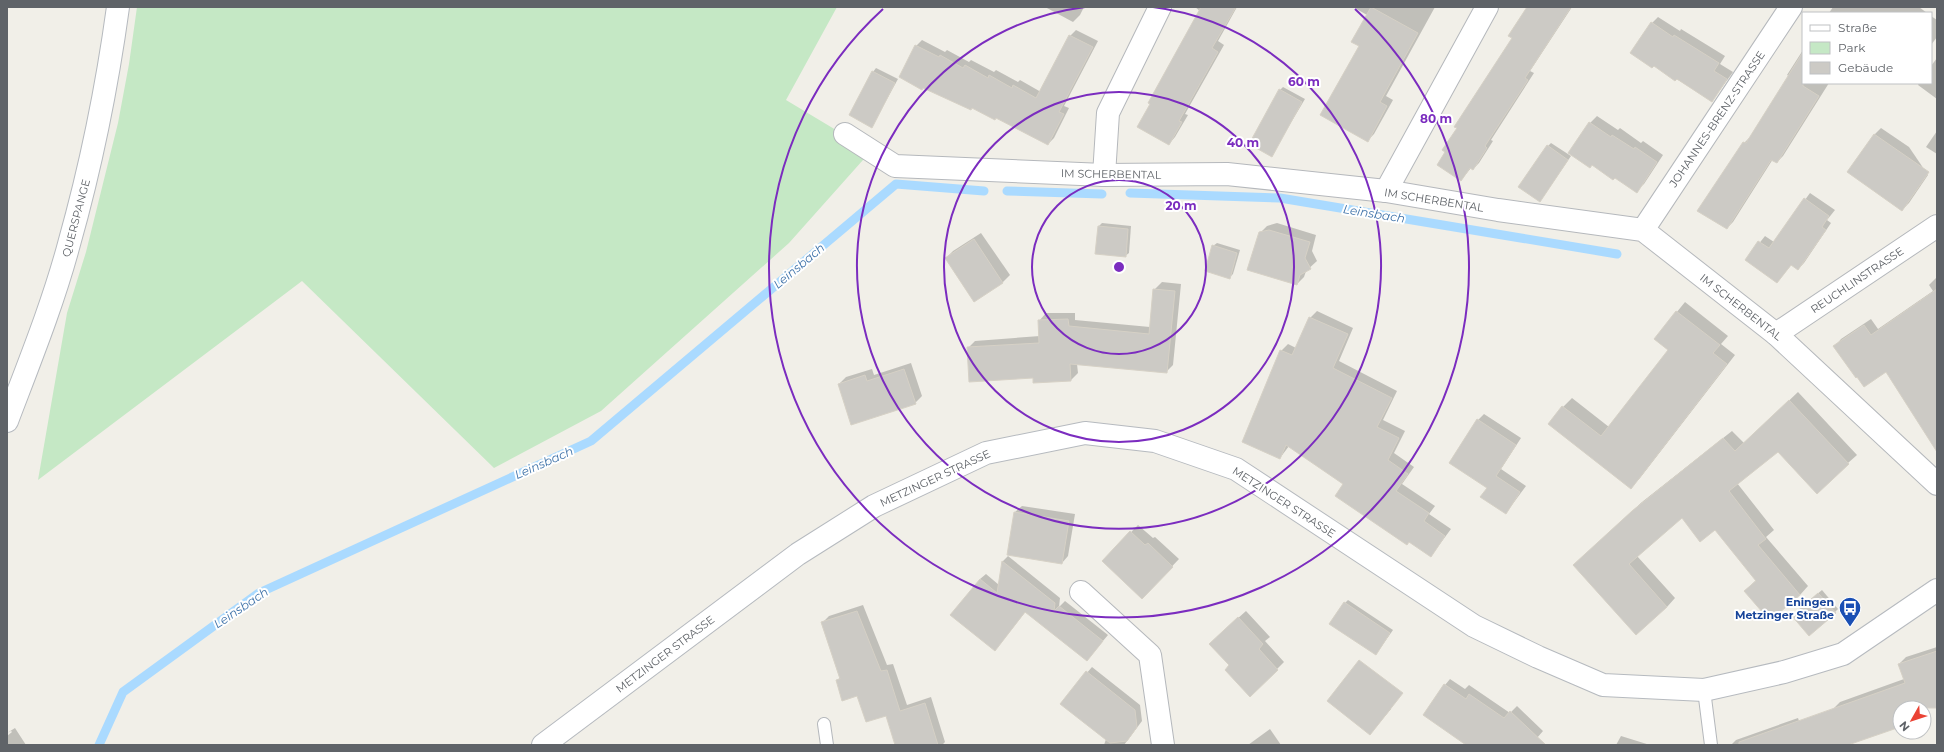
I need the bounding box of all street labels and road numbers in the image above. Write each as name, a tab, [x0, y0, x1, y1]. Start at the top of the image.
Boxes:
street label: JOHANNES-BRENZ-STRASSE	[1666, 48, 1768, 191]
street label: IM SCHERBENTAL	[1061, 166, 1162, 182]
street label: QUERSPANGE	[59, 177, 93, 259]
street label: IM SCHERBENTAL	[1383, 185, 1485, 215]
street label: REUCHLINSTRASSE	[1808, 244, 1906, 316]
street label: IM SCHERBENTAL	[1697, 271, 1785, 344]
street label: METZINGER STRASSE	[878, 446, 992, 510]
street label: METZINGER STRASSE	[1230, 463, 1338, 541]
street label: METZINGER STRASSE	[613, 612, 717, 696]

